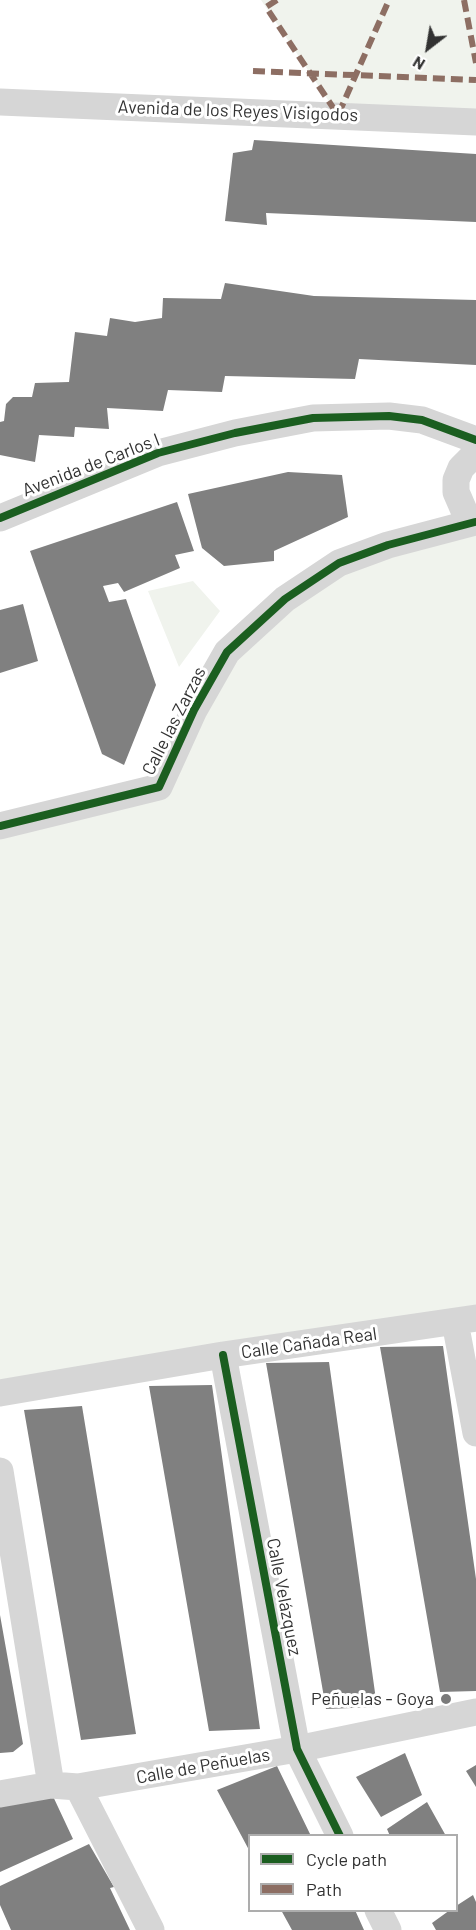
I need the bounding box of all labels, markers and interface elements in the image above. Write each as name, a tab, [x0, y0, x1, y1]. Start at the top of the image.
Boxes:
north arrow	[398, 18, 458, 78]
text: N	[409, 53, 428, 75]
street label: Avenida de los Reyes Visigodos	[117, 96, 359, 126]
street label: Avenida de Carlos I	[19, 429, 163, 501]
street label: Calle las Zarzas	[137, 663, 211, 779]
street label: Calle Cañada Real	[240, 1323, 378, 1363]
street label: Calle Velázquez	[262, 1536, 306, 1658]
place label: Peñuelas - Goya	[311, 1688, 434, 1710]
marker: Peñuelas - Goya	[439, 1692, 453, 1706]
street label: Calle de Peñuelas	[134, 1744, 272, 1788]
legend	[248, 1834, 458, 1912]
text: Cycle path	[306, 1848, 387, 1870]
text: Path	[306, 1878, 342, 1900]

